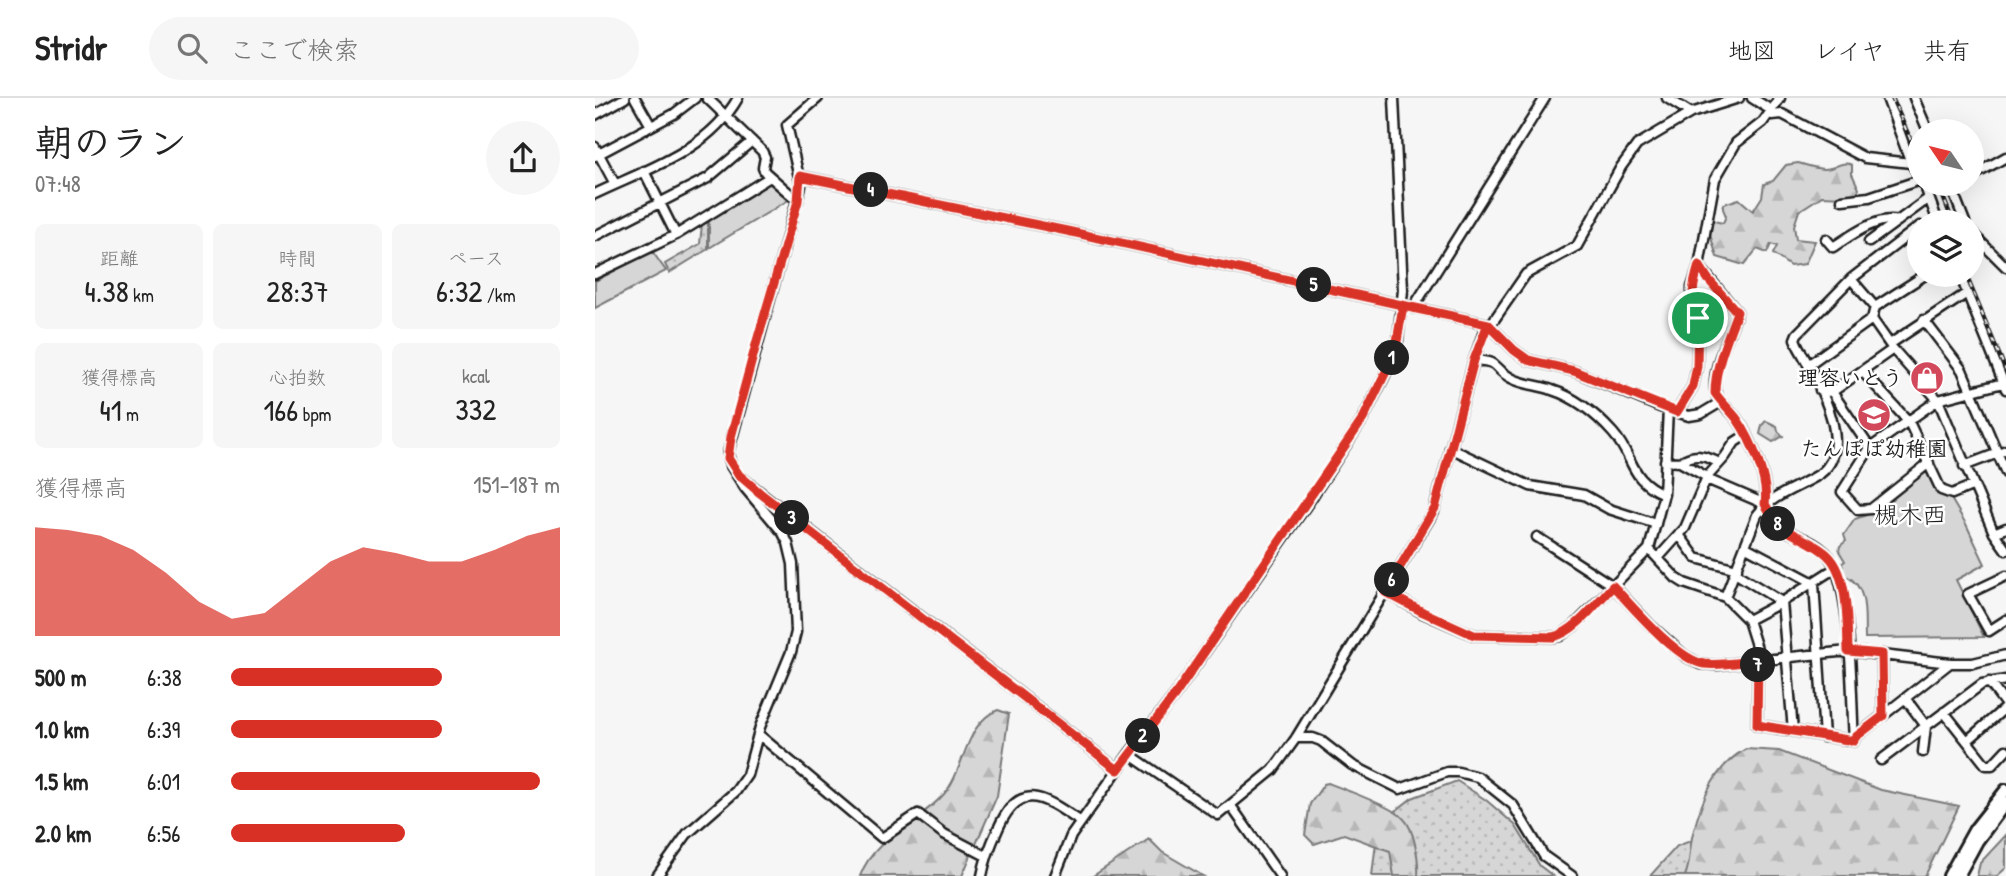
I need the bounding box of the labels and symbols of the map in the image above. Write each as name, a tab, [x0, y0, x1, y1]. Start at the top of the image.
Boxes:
north arrow	[1907, 119, 1985, 196]
pin: 4	[853, 172, 889, 208]
pin: 5	[1297, 268, 1331, 302]
pin	[1668, 288, 1728, 348]
pin: 1	[1375, 341, 1409, 376]
shop icon: 理容いとう	[1908, 359, 1946, 397]
place label: 理容いとう	[1798, 363, 1903, 392]
school or university icon: たんぽぽ幼稚園	[1855, 396, 1893, 434]
place label: たんぽぽ幼稚園	[1801, 434, 1948, 463]
district label: 槻木西	[1874, 498, 1946, 530]
pin: 3	[775, 500, 809, 536]
pin: 8	[1761, 506, 1795, 542]
pin: 6	[1375, 562, 1409, 598]
pin: 7	[1741, 648, 1775, 682]
pin: 2	[1125, 718, 1161, 754]

